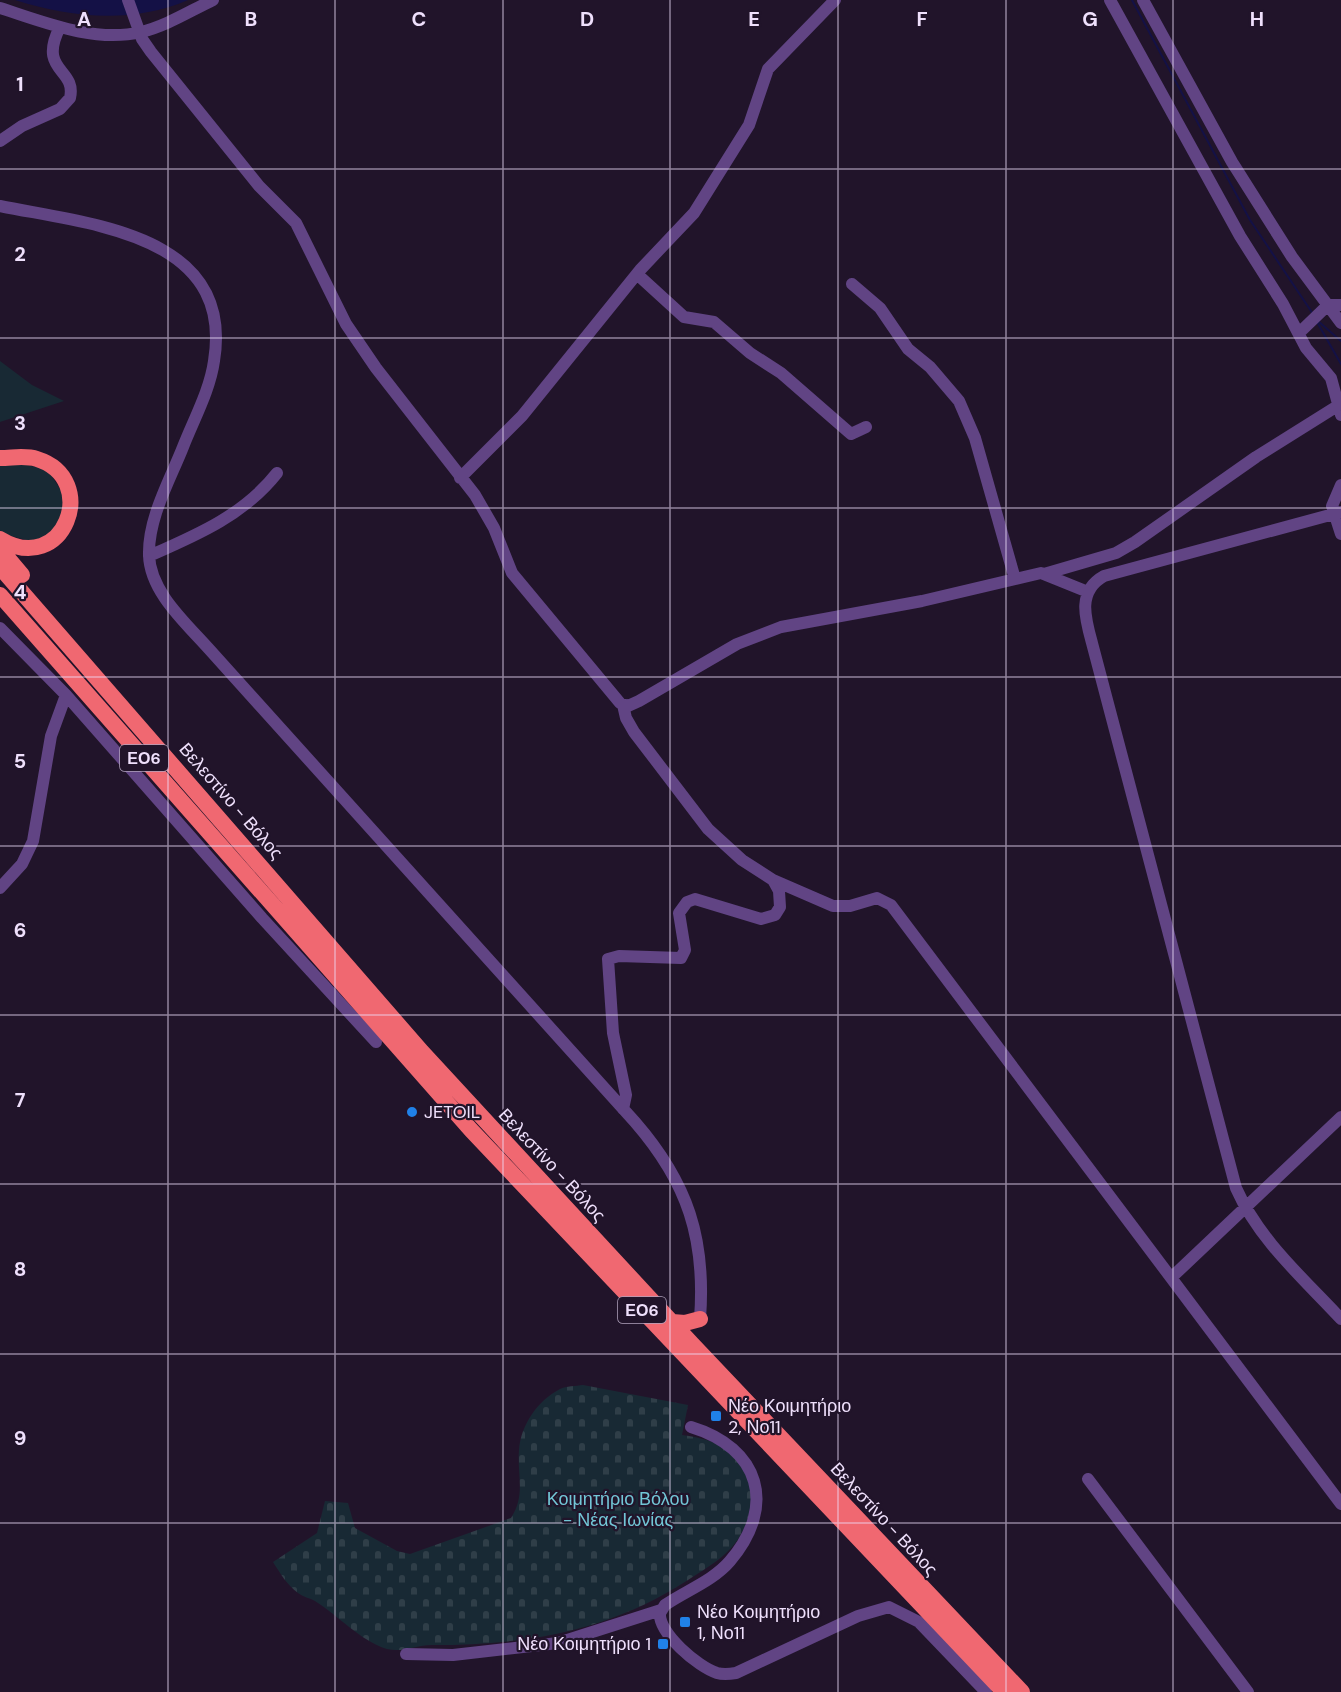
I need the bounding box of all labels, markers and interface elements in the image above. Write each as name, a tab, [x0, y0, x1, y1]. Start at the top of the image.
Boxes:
text: A	[77, 6, 91, 32]
text: B	[245, 6, 257, 32]
text: C	[412, 6, 426, 32]
text: D	[580, 6, 594, 32]
text: E	[748, 6, 760, 32]
text: F	[916, 6, 928, 32]
text: G	[1082, 6, 1098, 32]
text: H	[1250, 6, 1264, 32]
text: 1	[16, 71, 24, 97]
text: 2	[14, 241, 26, 267]
text: 3	[14, 410, 26, 436]
text: 4	[14, 579, 27, 605]
street label: Βελεστίνο - Βόλος	[174, 738, 288, 864]
road number: ΕΟ6	[120, 745, 168, 771]
text: 5	[14, 748, 26, 774]
text: 6	[14, 917, 26, 943]
text: 7	[15, 1087, 26, 1113]
place label: JETOIL	[424, 1100, 480, 1124]
street label: Βελεστίνο - Βόλος	[493, 1103, 611, 1227]
marker: JETOIL	[405, 1105, 419, 1119]
text: 8	[14, 1256, 26, 1282]
road number: ΕΟ6	[618, 1297, 666, 1323]
place label: Νέο Κοιμητήριο 2, Νο11	[728, 1394, 851, 1439]
marker: Νέο Κοιμητήριο 2, Νο11	[709, 1409, 723, 1423]
text: 9	[14, 1425, 26, 1451]
street label: Βελεστίνο - Βόλος	[825, 1457, 943, 1581]
park label: Κοιμητήριο Βόλου - Νέας Ιωνίας	[547, 1487, 689, 1532]
place label: Νέο Κοιμητήριο 1, Νο11	[697, 1600, 820, 1645]
marker: Νέο Κοιμητήριο 1, Νο11	[678, 1615, 692, 1629]
place label: Νέο Κοιμητήριο 1	[517, 1632, 651, 1656]
marker: Νέο Κοιμητήριο 1	[656, 1637, 670, 1651]

